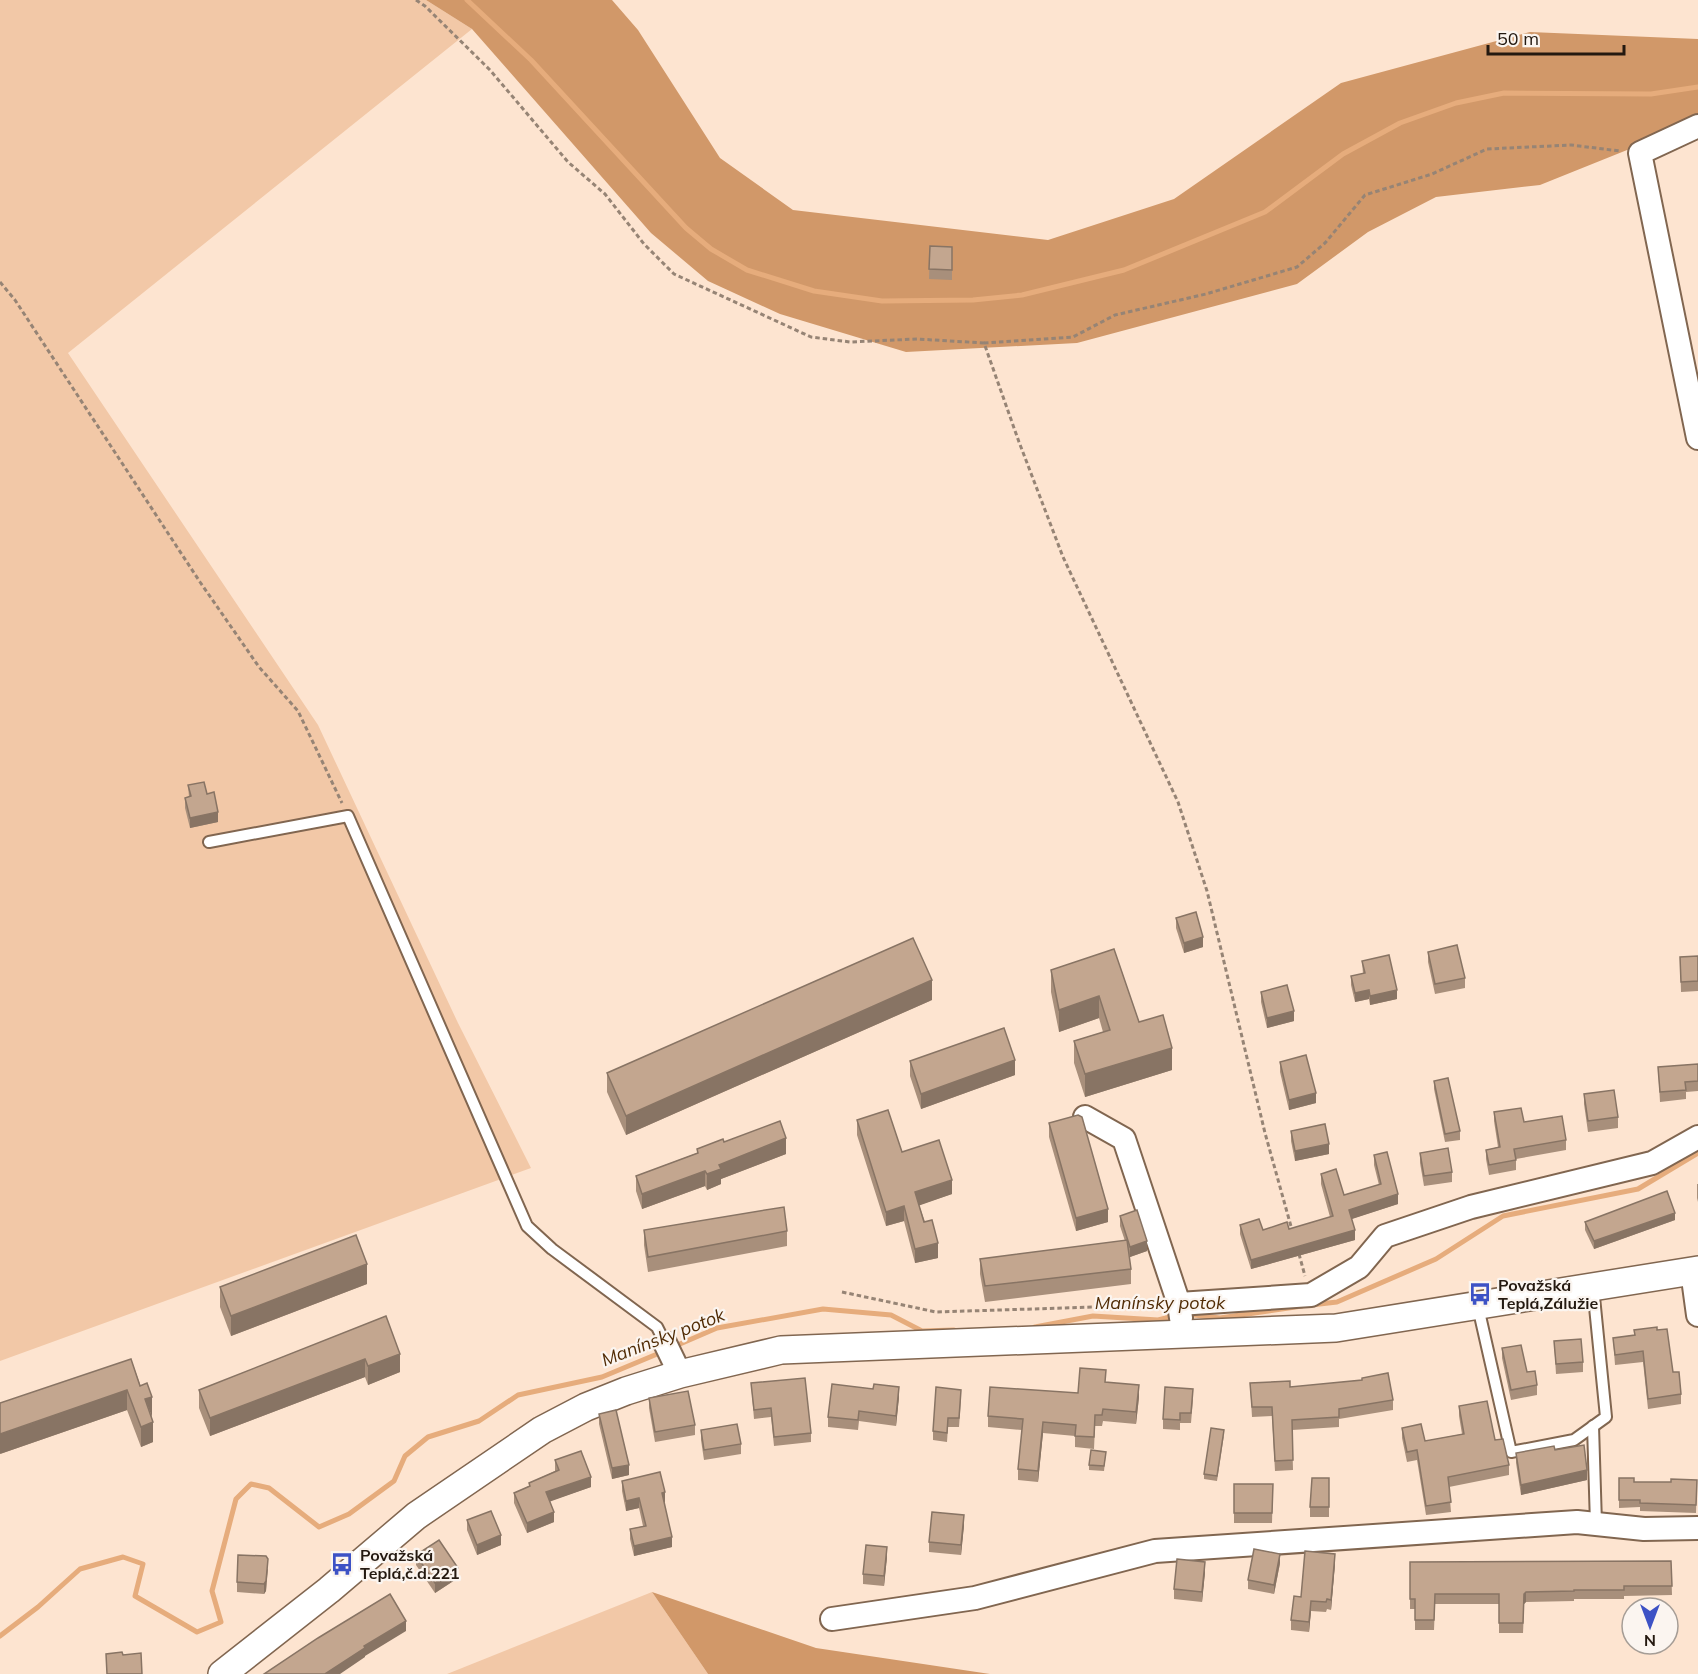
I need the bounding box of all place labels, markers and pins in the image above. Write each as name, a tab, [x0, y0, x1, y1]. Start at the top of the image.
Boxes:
place label: Považská Teplá,Zálužie	[1498, 1275, 1599, 1313]
bus stop icon: Považská Teplá,Zálužie	[1467, 1281, 1493, 1307]
place label: Považská Teplá,č.d.221	[360, 1545, 460, 1583]
bus stop icon: Považská Teplá,č.d.221	[329, 1551, 355, 1577]

